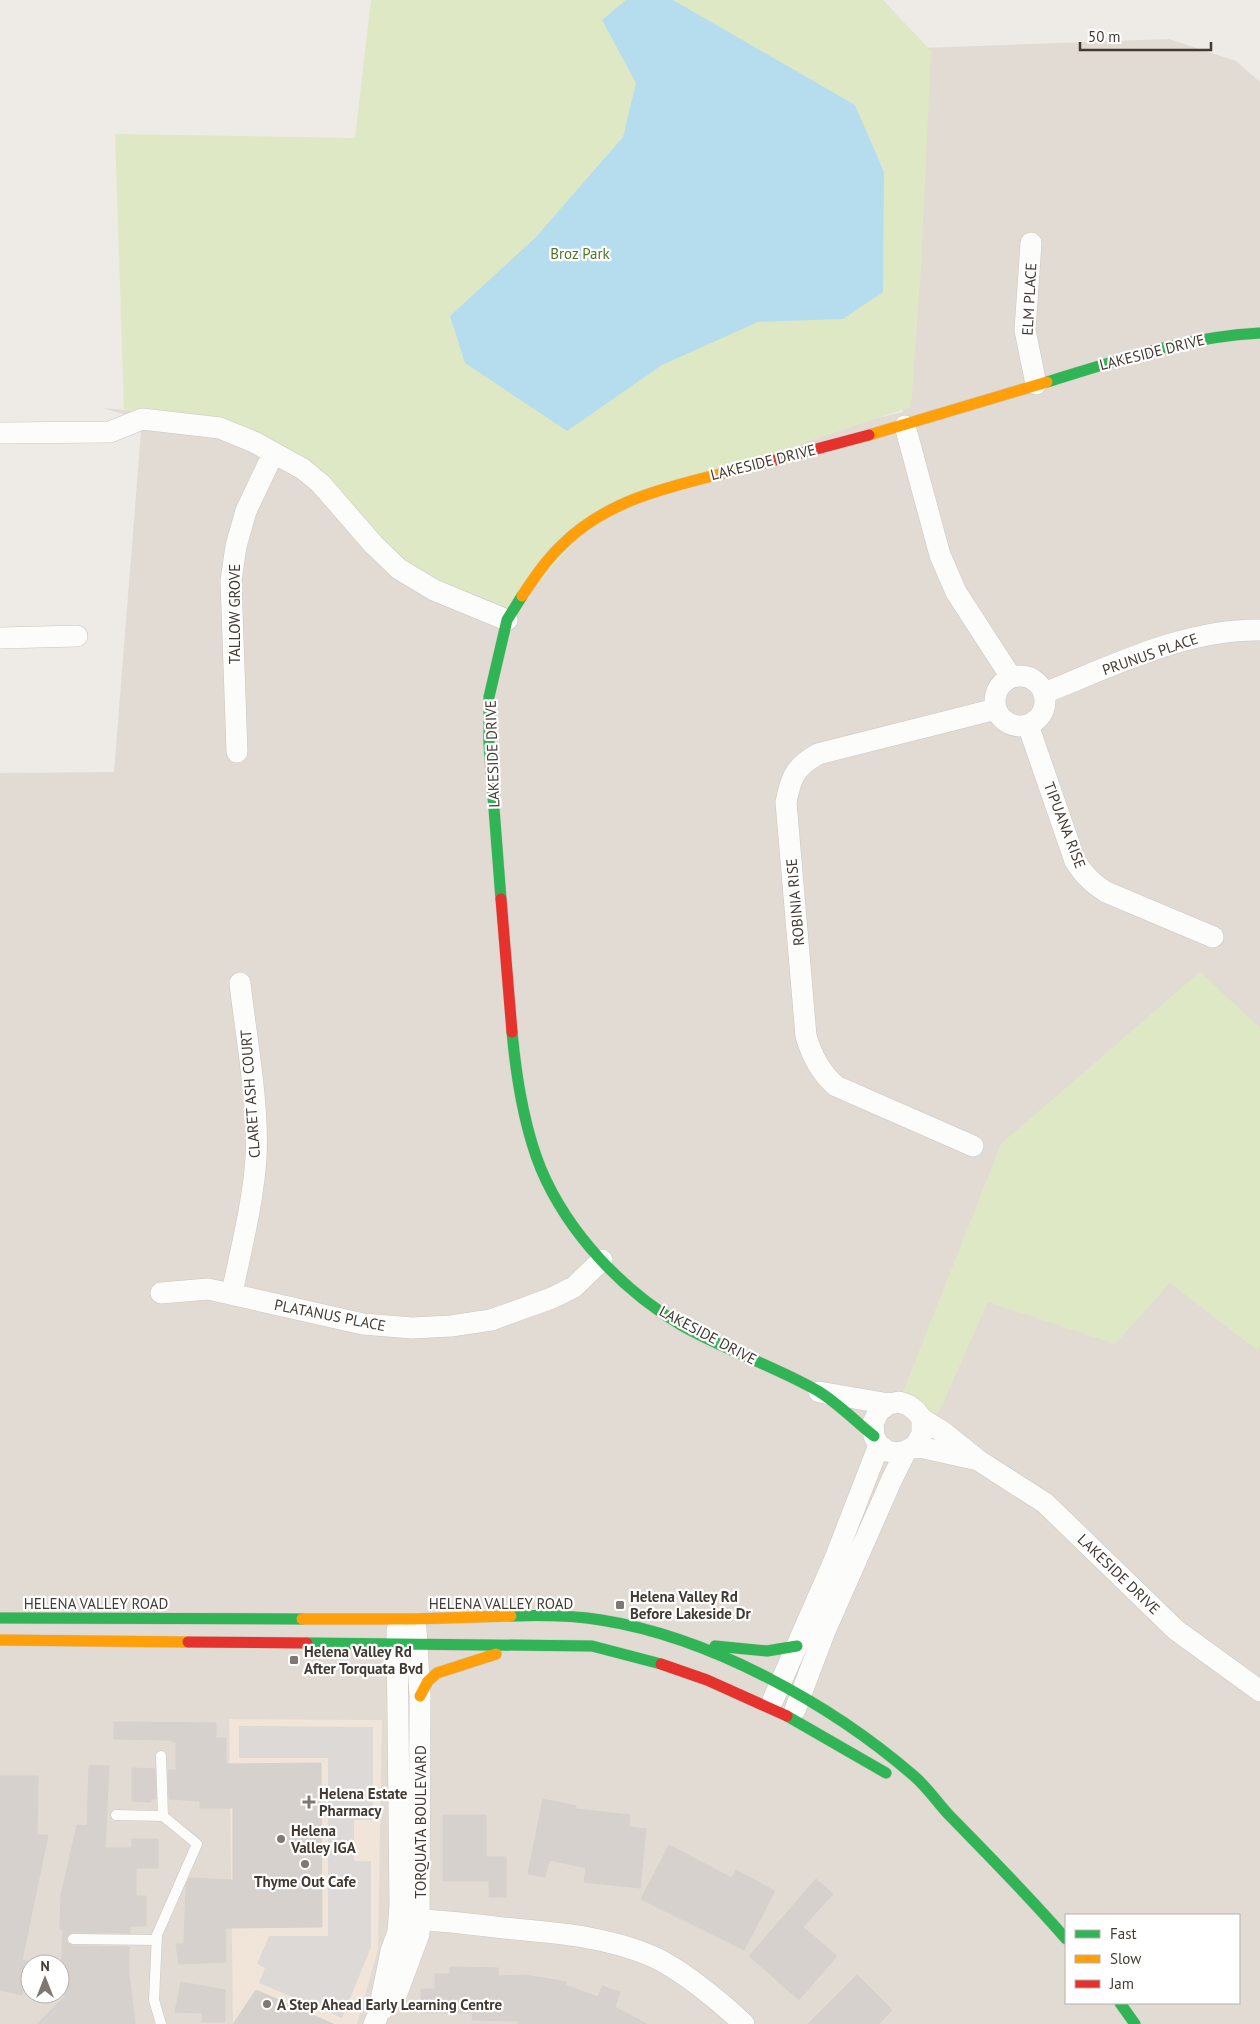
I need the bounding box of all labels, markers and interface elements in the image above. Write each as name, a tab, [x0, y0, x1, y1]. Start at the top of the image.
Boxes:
scale bar	[1080, 20, 1211, 52]
text: 50 m	[1088, 27, 1121, 46]
park label: Broz Park	[550, 244, 611, 263]
street label: ELM PLACE	[1018, 262, 1040, 336]
street label: LAKESIDE DRIVE	[1097, 330, 1207, 374]
street label: LAKESIDE DRIVE	[708, 440, 818, 484]
street label: TALLOW GROVE	[225, 564, 244, 664]
street label: PRUNUS PLACE	[1100, 629, 1200, 679]
street label: LAKESIDE DRIVE	[481, 700, 503, 808]
street label: TIPUANA RISE	[1040, 779, 1090, 871]
street label: ROBINIA RISE	[782, 858, 808, 946]
street label: CLARET ASH COURT	[236, 1028, 264, 1159]
street label: PLATANUS PLACE	[273, 1295, 387, 1335]
street label: LAKESIDE DRIVE	[656, 1301, 760, 1369]
street label: LAKESIDE DRIVE	[1074, 1530, 1164, 1618]
place label: Helena Valley Rd Before Lakeside Dr	[630, 1587, 751, 1623]
street label: HELENA VALLEY ROAD	[24, 1594, 168, 1613]
street label: HELENA VALLEY ROAD	[429, 1594, 573, 1613]
marker: Helena Valley Rd Before Lakeside Dr	[614, 1599, 626, 1611]
place label: Helena Valley Rd After Torquata Bvd	[304, 1642, 423, 1678]
marker: Helena Valley Rd After Torquata Bvd	[288, 1654, 300, 1666]
street label: TORQUATA BOULEVARD	[411, 1745, 430, 1899]
place label: Helena Estate Pharmacy	[319, 1784, 408, 1820]
marker: Helena Estate Pharmacy	[303, 1796, 315, 1808]
place label: Helena Valley IGA	[290, 1821, 357, 1857]
marker: Helena Valley IGA	[275, 1833, 287, 1845]
marker: Thyme Out Cafe	[299, 1858, 311, 1870]
place label: Thyme Out Cafe	[254, 1872, 356, 1891]
legend	[1065, 1914, 1240, 2004]
text: Fast	[1110, 1924, 1137, 1943]
text: Slow	[1110, 1949, 1141, 1968]
north arrow	[20, 1954, 70, 2004]
text: N	[40, 1957, 50, 1975]
text: Jam	[1109, 1974, 1134, 1993]
place label: A Step Ahead Early Learning Centre	[277, 1995, 502, 2014]
marker: A Step Ahead Early Learning Centre	[261, 1998, 273, 2010]

